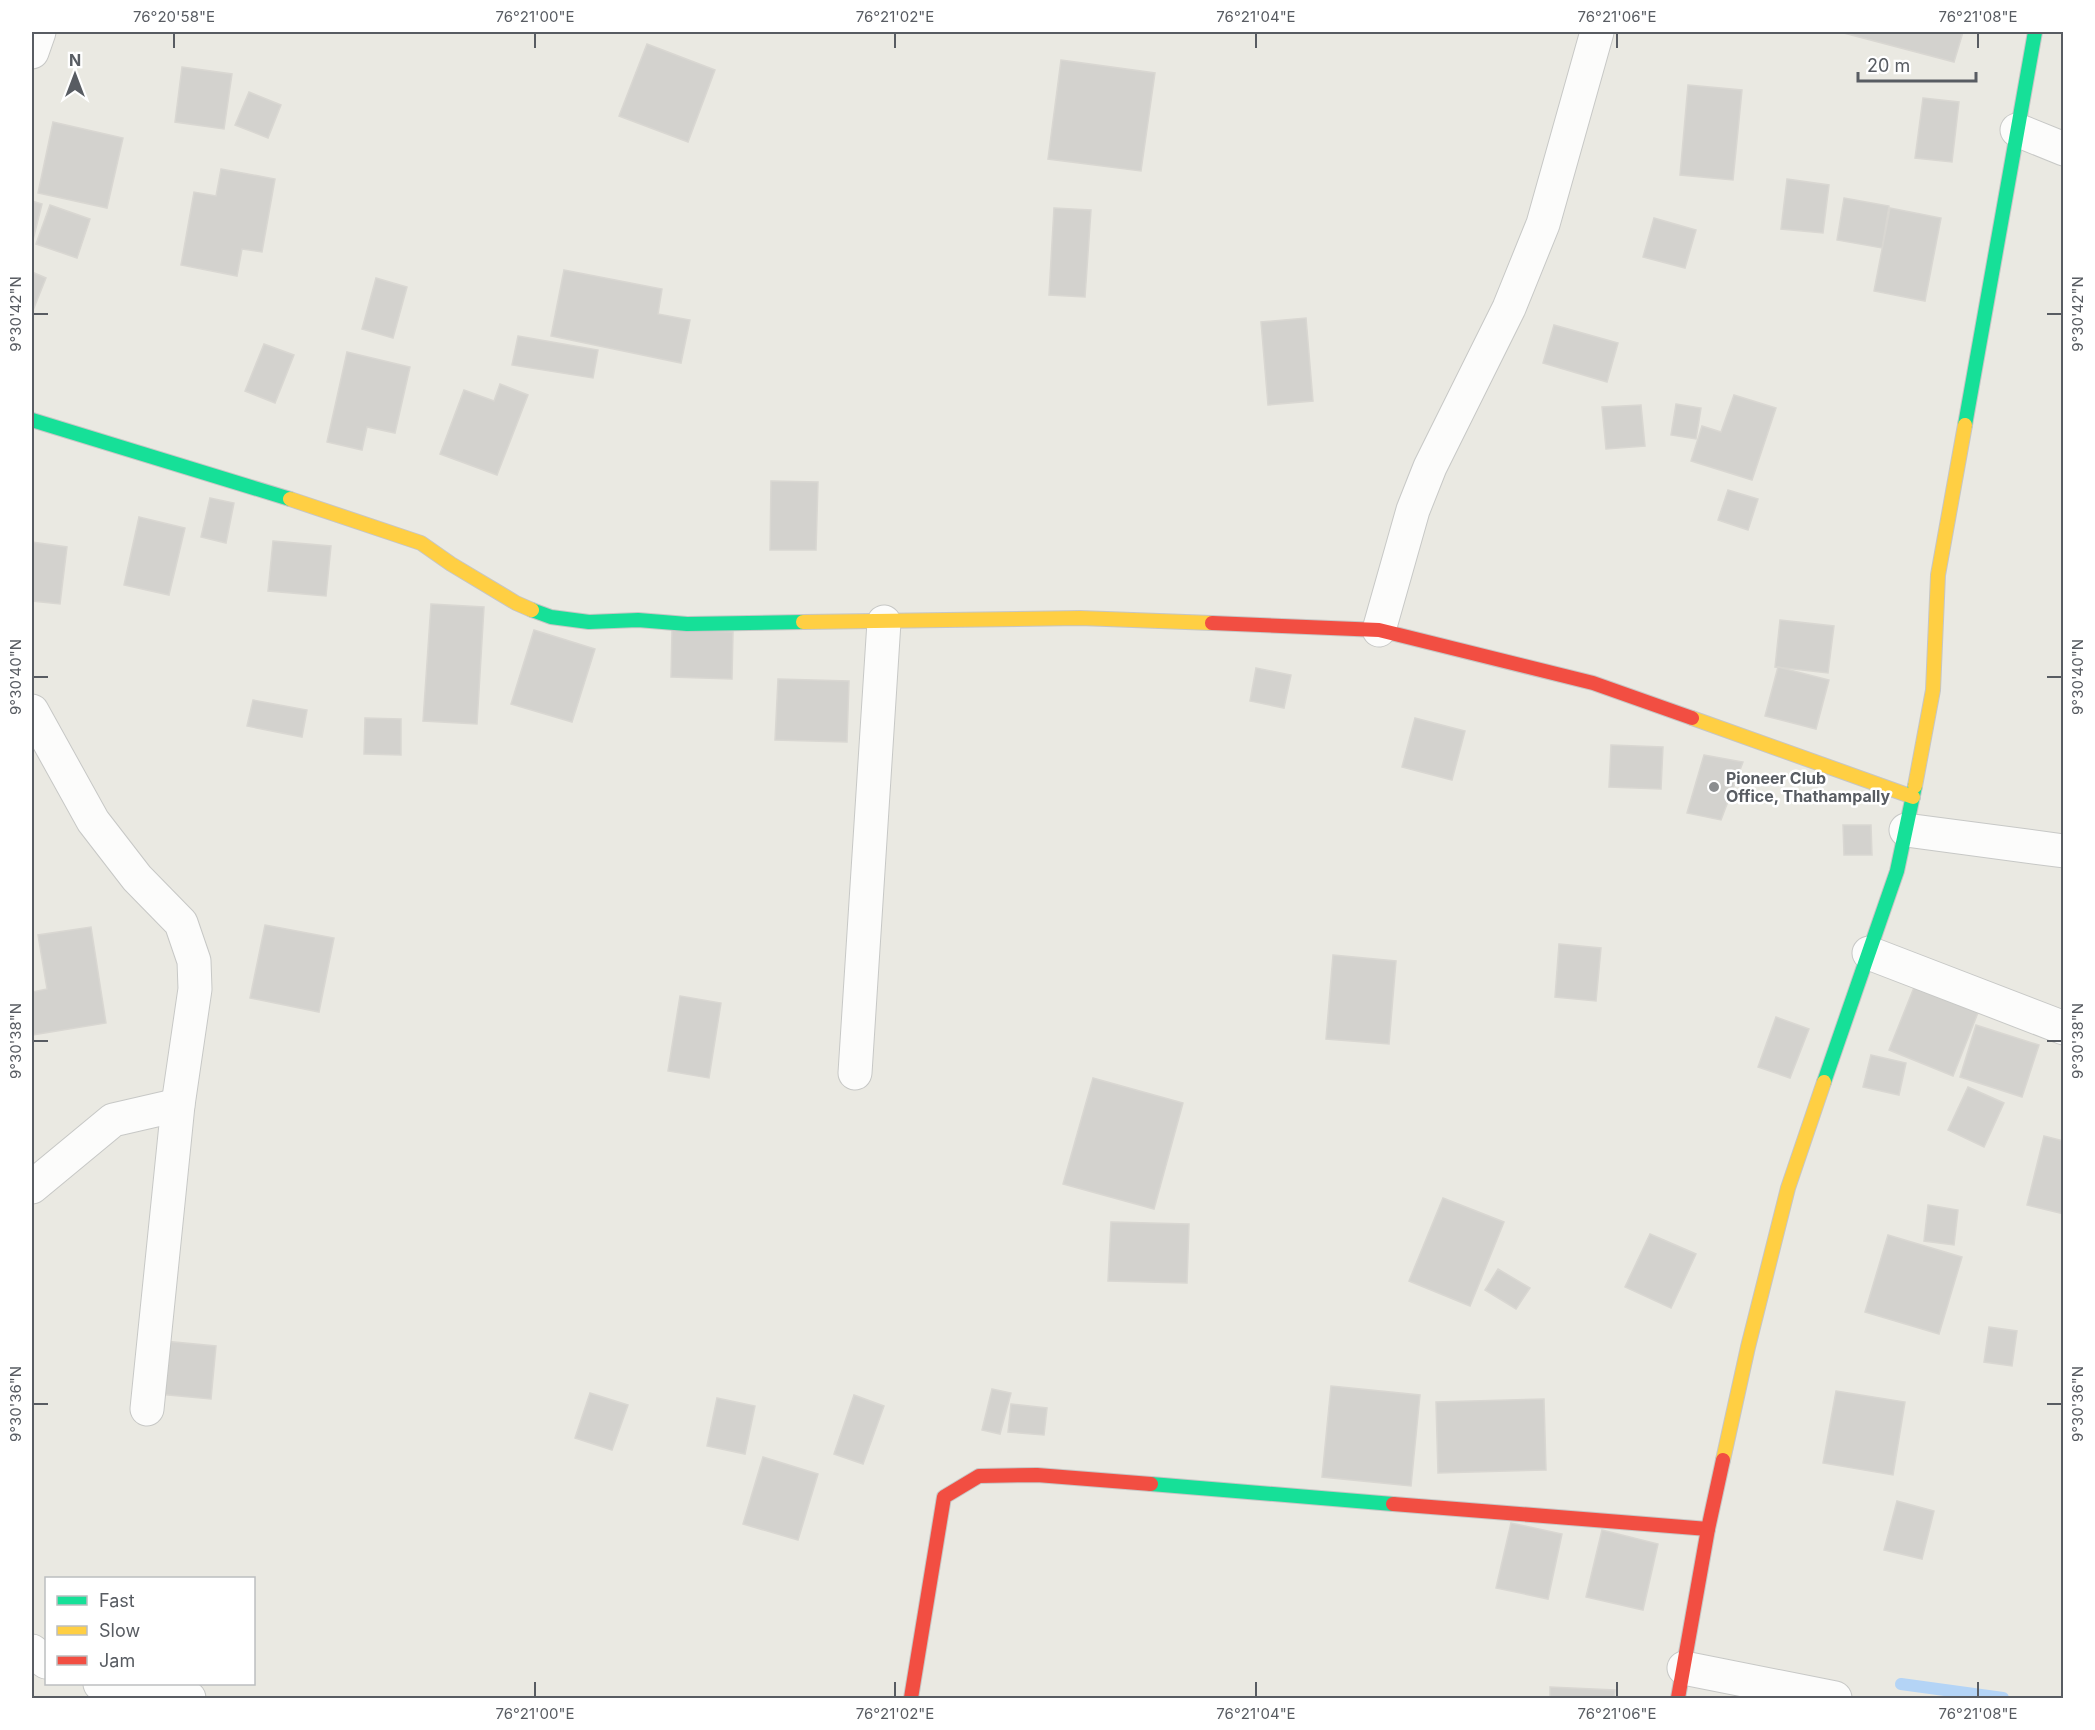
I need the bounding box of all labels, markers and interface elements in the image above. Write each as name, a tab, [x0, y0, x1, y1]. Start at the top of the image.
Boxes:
text: 76°20'58"E	[133, 7, 215, 26]
text: 76°21'00"E	[495, 7, 575, 26]
text: 76°21'02"E	[856, 7, 934, 26]
text: 76°21'04"E	[1216, 7, 1296, 26]
text: 76°21'06"E	[1578, 7, 1656, 26]
text: 76°21'08"E	[1939, 7, 2017, 26]
north arrow	[45, 45, 105, 105]
scale bar	[1858, 45, 1976, 83]
text: N	[69, 50, 81, 70]
text: 20 m	[1867, 55, 1910, 76]
text: 9°30'42"N	[6, 276, 25, 352]
text: 9°30'42"N	[2068, 276, 2087, 352]
text: 9°30'40"N	[6, 639, 25, 715]
text: 9°30'40"N	[2068, 639, 2087, 715]
place label: Pioneer Club Office, Thathampally	[1726, 768, 1891, 806]
marker: Pioneer Club Office, Thathampally	[1707, 780, 1721, 794]
text: 9°30'38"N	[6, 1003, 25, 1079]
text: 9°30'38"N	[2068, 1003, 2087, 1079]
text: 9°30'36"N	[6, 1366, 25, 1442]
text: 9°30'36"N	[2068, 1366, 2087, 1442]
legend	[45, 1577, 255, 1685]
text: Fast	[99, 1590, 135, 1611]
text: Slow	[99, 1620, 140, 1641]
text: Jam	[99, 1650, 135, 1671]
text: 76°21'00"E	[495, 1704, 575, 1723]
text: 76°21'02"E	[856, 1704, 934, 1723]
text: 76°21'04"E	[1216, 1704, 1296, 1723]
text: 76°21'06"E	[1578, 1704, 1656, 1723]
text: 76°21'08"E	[1939, 1704, 2017, 1723]

